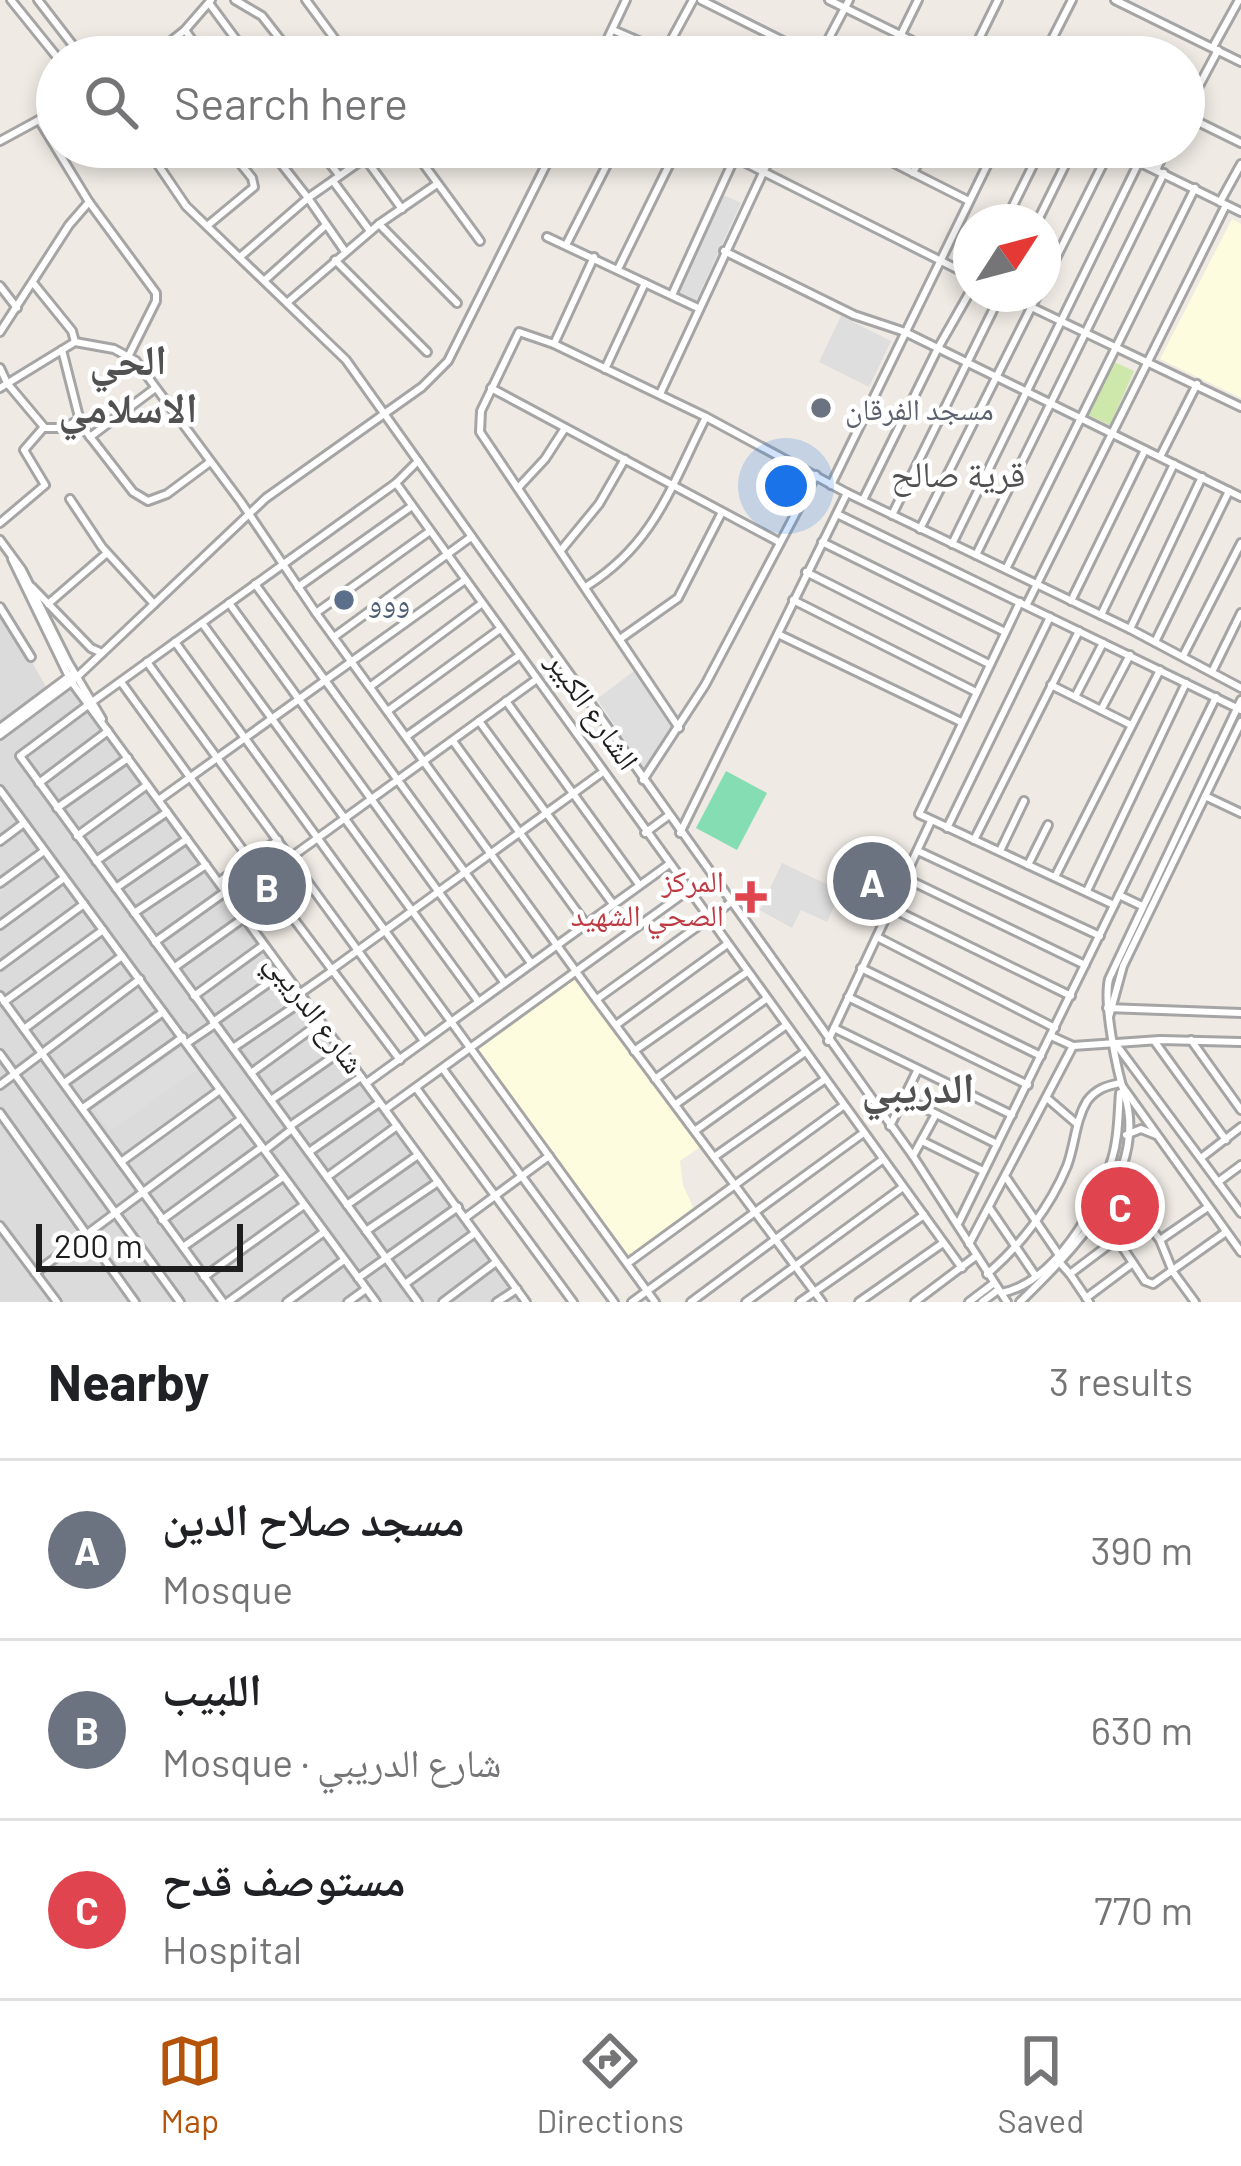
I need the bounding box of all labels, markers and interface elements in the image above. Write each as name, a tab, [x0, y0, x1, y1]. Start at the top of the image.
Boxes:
search box	[36, 36, 1205, 168]
icon: search	[78, 69, 144, 135]
text: Search here	[174, 75, 408, 129]
north arrow	[953, 204, 1061, 312]
district label: الحي الاسلامي	[58, 333, 198, 441]
place label: مسجد الفرقان	[845, 390, 994, 428]
marker: مسجد الفرقان	[808, 395, 834, 421]
district label: قرية صالح	[891, 451, 1025, 497]
your location	[756, 456, 816, 516]
place label: ووو	[368, 582, 410, 618]
marker: ووو	[331, 587, 357, 613]
street label: الشارع الكبير	[537, 643, 648, 778]
pin: A	[833, 836, 911, 926]
pin: B	[228, 841, 306, 931]
place label: المركز الصحي الشهيد	[571, 862, 724, 940]
marker: المركز الصحي الشهيد	[735, 881, 767, 913]
street label: شارع الدريبي	[253, 944, 373, 1084]
district label: الدريبي	[862, 1061, 974, 1121]
pin: C	[1081, 1161, 1159, 1251]
scale bar	[36, 1218, 243, 1271]
text: 200 m	[54, 1225, 143, 1265]
text: Nearby	[48, 1350, 209, 1411]
text: 3 results	[1049, 1357, 1193, 1404]
text: مسجد صلاح الدين	[162, 1491, 464, 1545]
text: A	[74, 1526, 100, 1573]
text: 390 m	[1091, 1526, 1193, 1573]
text: Mosque	[162, 1565, 293, 1612]
text: اللبيب	[162, 1661, 262, 1715]
text: B	[75, 1706, 99, 1753]
text: 630 m	[1091, 1706, 1193, 1753]
text: Mosque · شارع الدريبي	[162, 1738, 502, 1785]
text: مستوصف قدح	[162, 1851, 406, 1905]
text: C	[75, 1886, 99, 1933]
text: 770 m	[1094, 1886, 1193, 1933]
text: Hospital	[162, 1925, 302, 1972]
tab: Map	[157, 2028, 223, 2140]
tab: Directions	[536, 2028, 684, 2140]
tab: Saved	[998, 2028, 1084, 2140]

